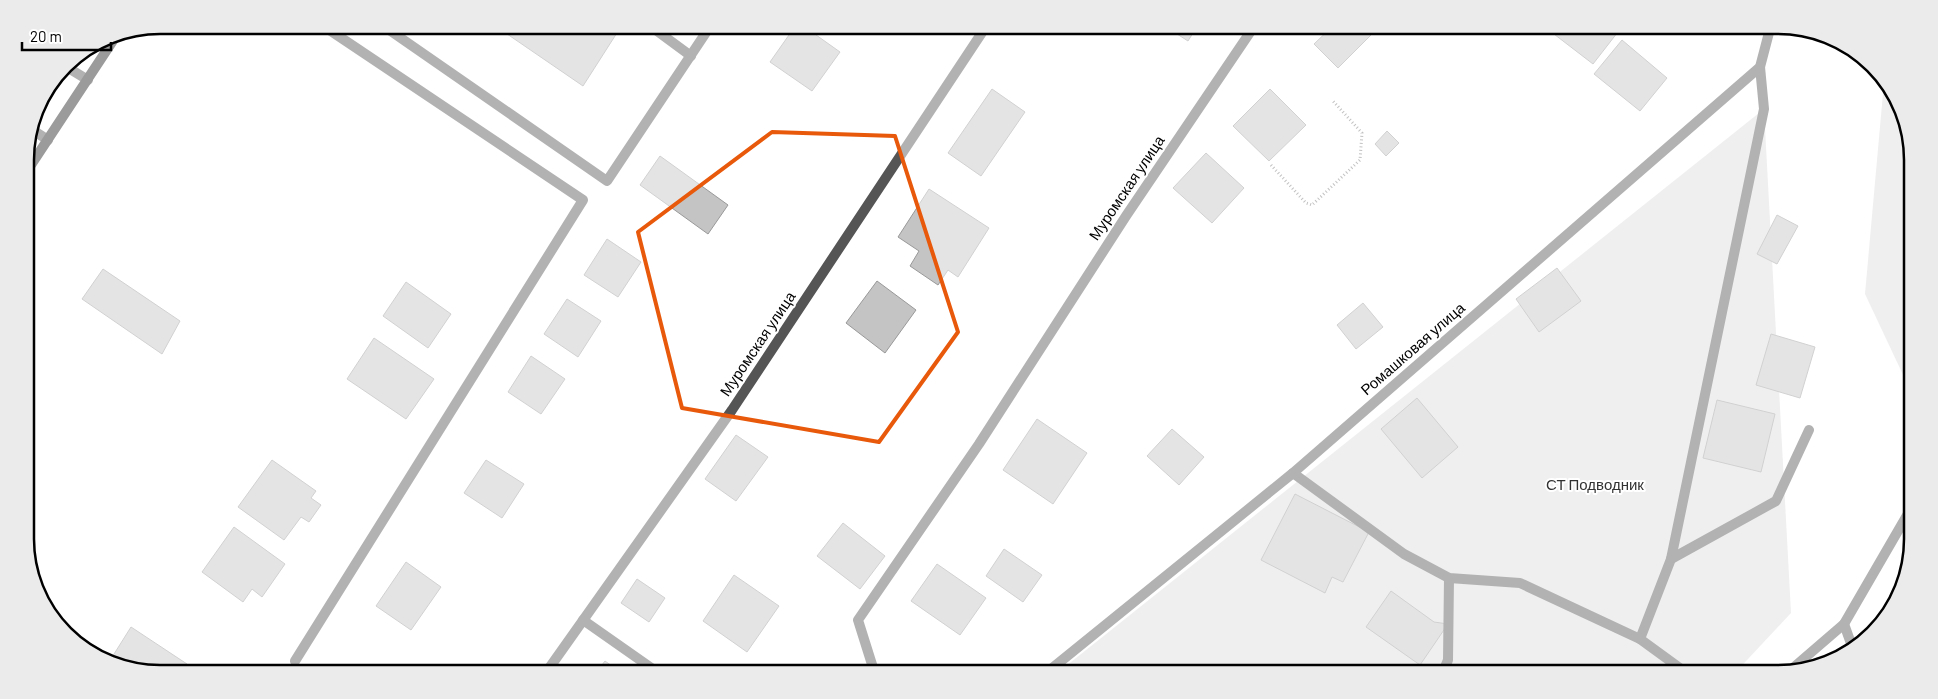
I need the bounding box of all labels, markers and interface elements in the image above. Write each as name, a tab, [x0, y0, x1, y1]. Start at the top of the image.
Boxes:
scale bar	[22, 20, 111, 52]
text: 20 m	[30, 27, 62, 45]
street label: Муромская улица	[1085, 131, 1168, 243]
street label: Муромская улица	[716, 287, 799, 399]
street label: Ромашковая улица	[1357, 298, 1469, 398]
park label: СТ Подводник	[1546, 475, 1644, 493]

